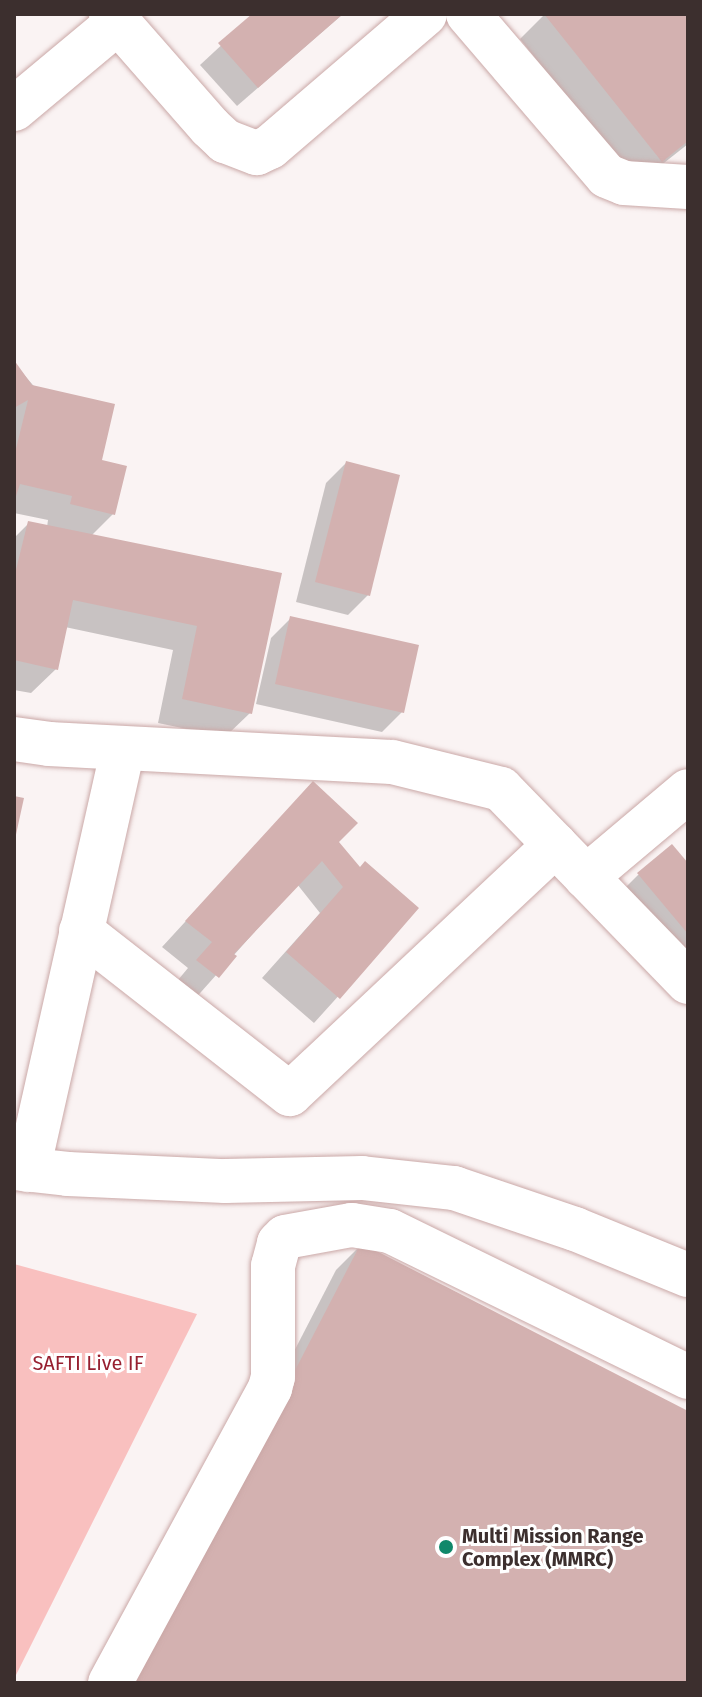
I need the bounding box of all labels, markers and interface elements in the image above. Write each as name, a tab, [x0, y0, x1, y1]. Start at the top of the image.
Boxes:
park label: SAFTI Live IF	[33, 1351, 143, 1375]
place label: Multi Mission Range Complex (MMRC)	[462, 1524, 644, 1571]
marker: Multi Mission Range Complex (MMRC)	[437, 1538, 455, 1556]

